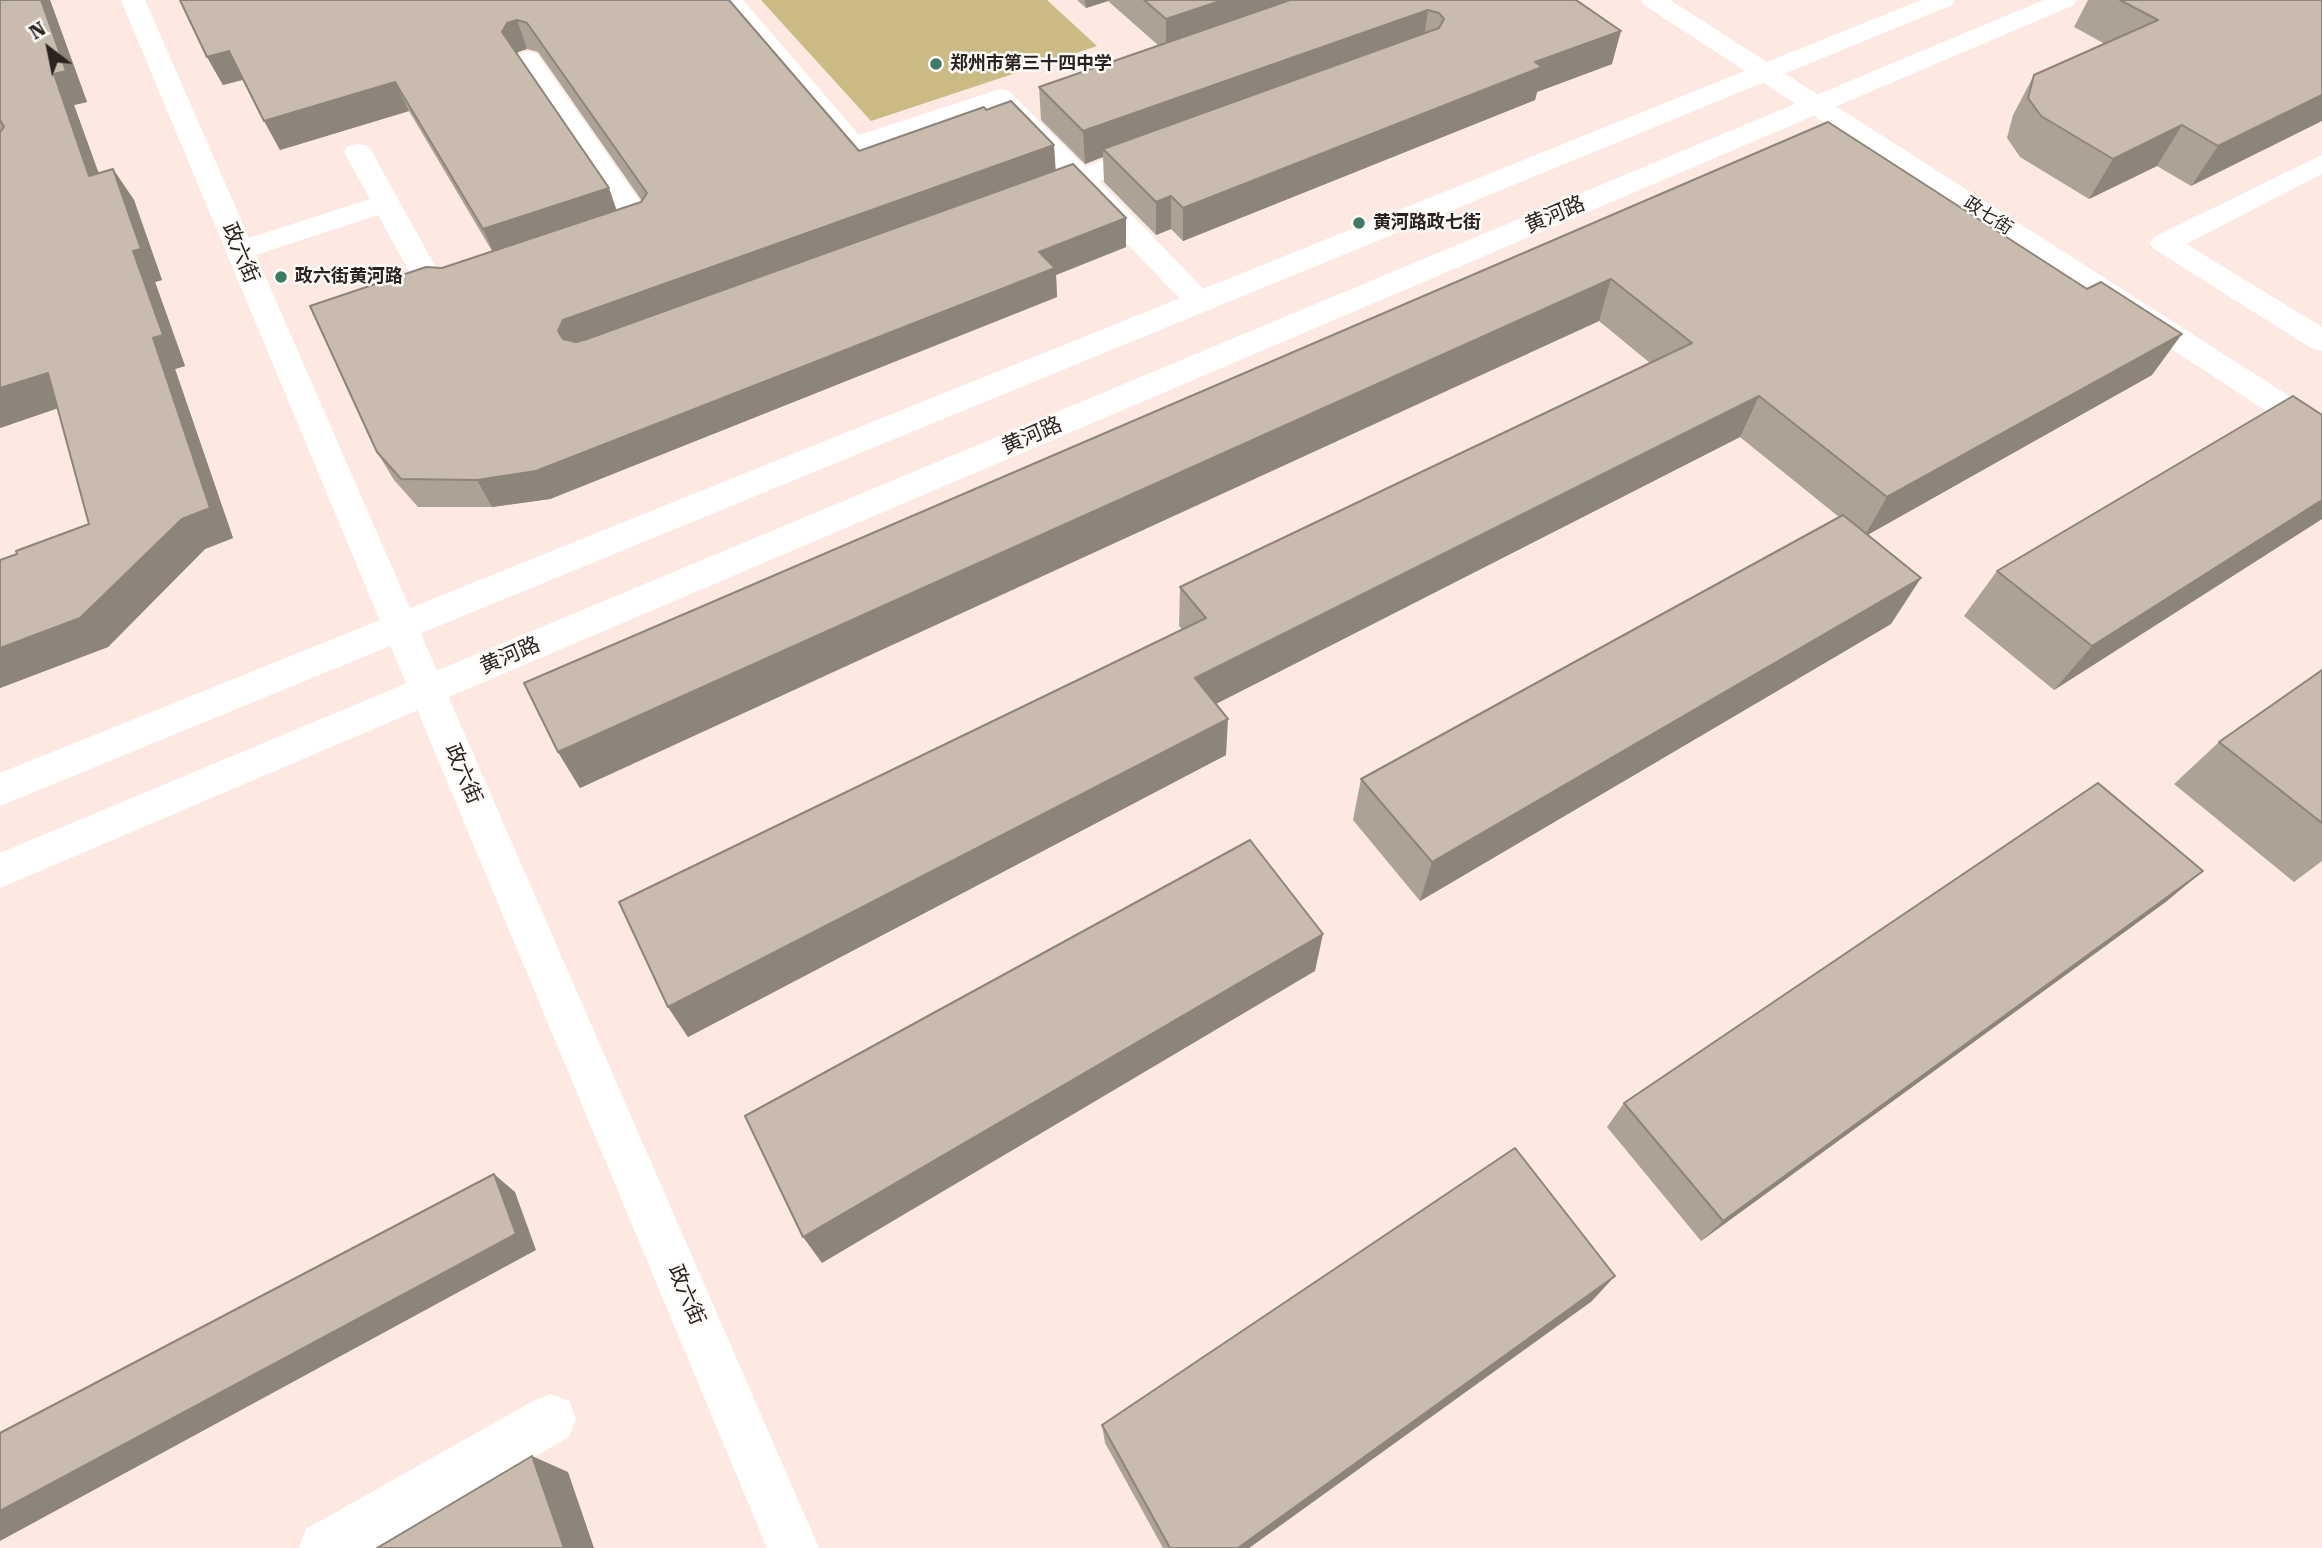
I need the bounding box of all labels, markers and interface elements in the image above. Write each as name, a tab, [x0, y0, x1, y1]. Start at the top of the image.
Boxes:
north arrow	[14, 14, 84, 84]
text: N	[25, 17, 50, 44]
place label: 郑州市第三十四中学	[950, 53, 1112, 75]
marker: 郑州市第三十四中学	[928, 56, 944, 72]
street label: 黄河路	[1521, 191, 1589, 239]
street label: 政七街	[1959, 192, 2017, 240]
place label: 黄河路政七街	[1373, 212, 1481, 234]
marker: 黄河路政七街	[1351, 215, 1367, 231]
street label: 政六街	[216, 219, 264, 287]
place label: 政六街黄河路	[295, 266, 403, 288]
marker: 政六街黄河路	[273, 269, 289, 285]
street label: 黄河路	[998, 412, 1066, 460]
street label: 黄河路	[476, 632, 544, 680]
street label: 政六街	[439, 740, 487, 808]
street label: 政六街	[662, 1261, 710, 1329]

